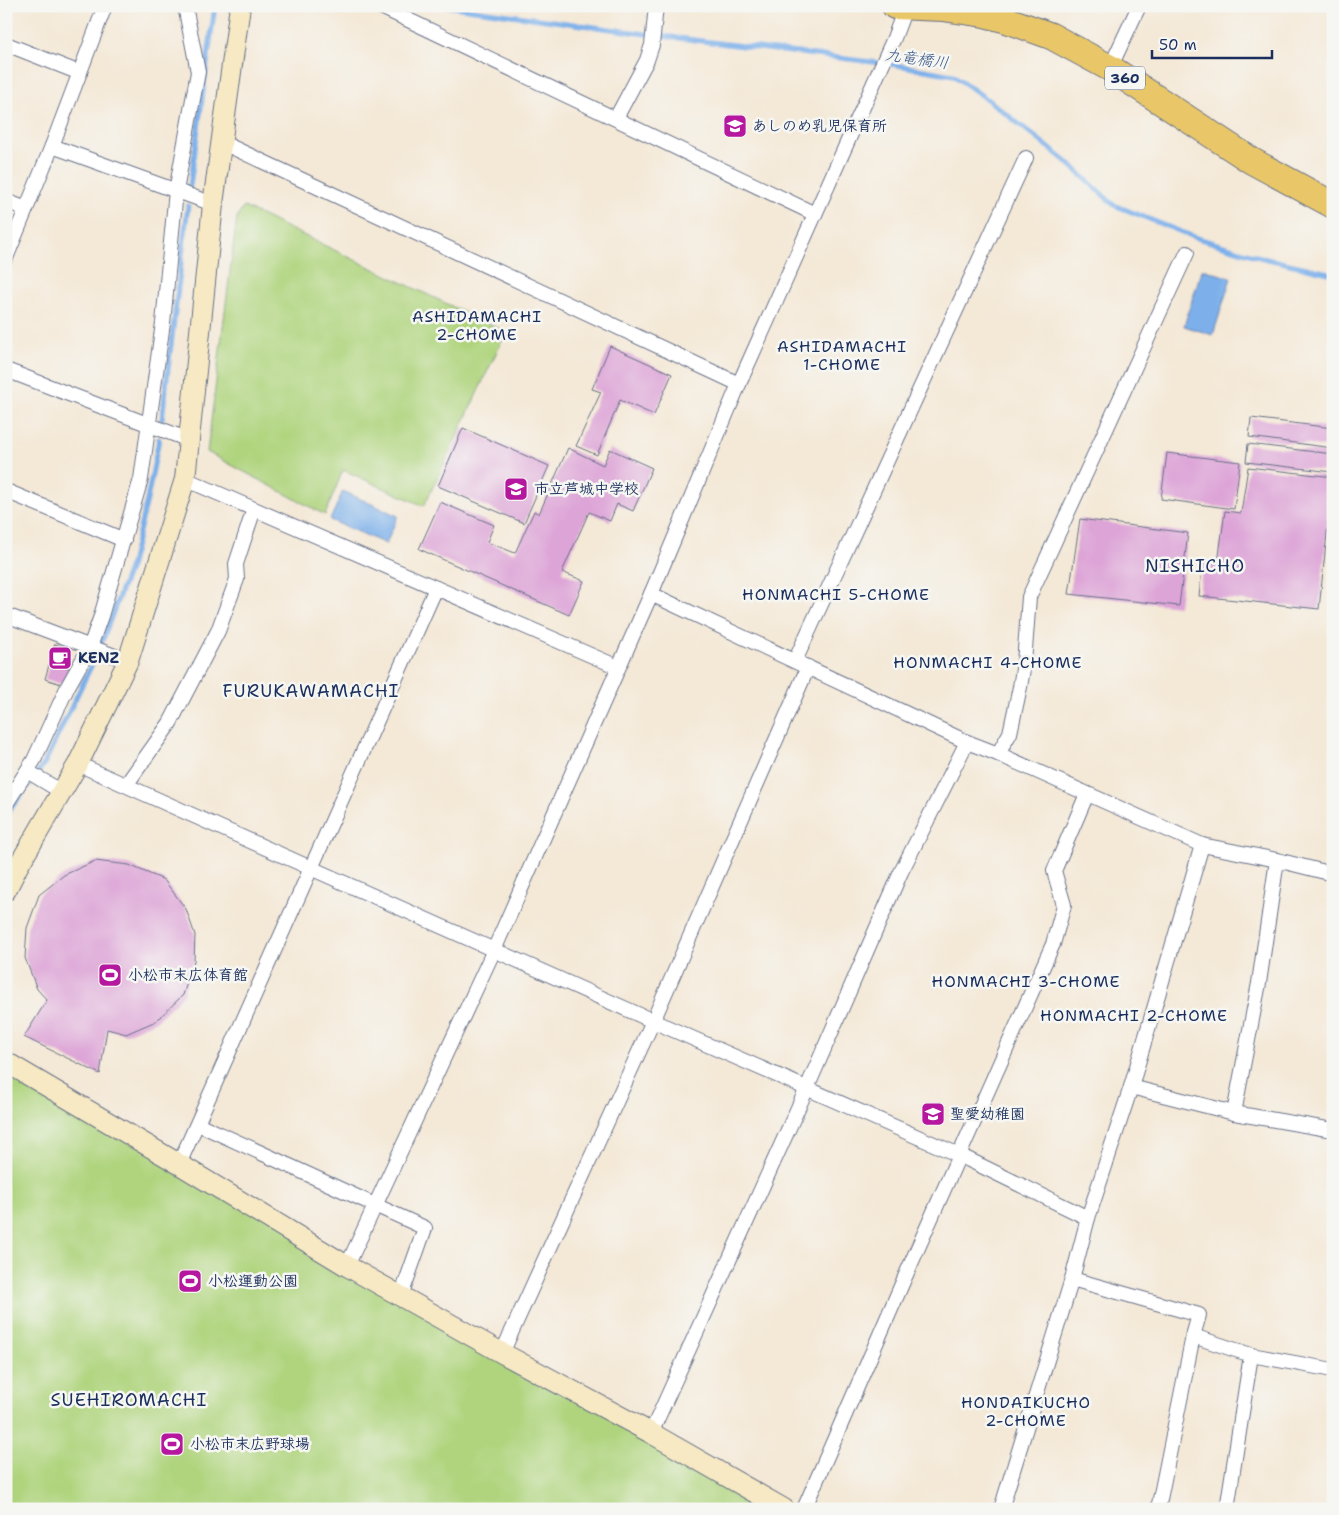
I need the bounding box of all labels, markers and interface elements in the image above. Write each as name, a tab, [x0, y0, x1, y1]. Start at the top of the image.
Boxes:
scale bar	[1152, 28, 1272, 60]
text: 50 m	[1159, 35, 1197, 55]
water label: 九竜橋川	[884, 44, 950, 73]
road number: 360	[1105, 66, 1145, 90]
school or university icon: あしのめ乳児保育所	[722, 113, 748, 139]
place label: あしのめ乳児保育所	[752, 116, 887, 136]
district label: ASHIDAMACHI 2-CHOME	[412, 306, 542, 345]
district label: ASHIDAMACHI 1-CHOME	[777, 336, 907, 375]
school or university icon: 市立芦城中学校	[503, 476, 529, 502]
place label: 市立芦城中学校	[534, 479, 639, 499]
district label: NISHICHO	[1145, 554, 1245, 578]
district label: HONMACHI 5-CHOME	[742, 584, 930, 605]
cafe icon: KENZ	[47, 645, 73, 671]
place label: KENZ	[78, 648, 120, 668]
district label: HONMACHI 4-CHOME	[893, 652, 1083, 673]
district label: FURUKAWAMACHI	[223, 679, 399, 703]
sports icon: 小松市末広体育館	[97, 962, 123, 988]
place label: 小松市末広体育館	[128, 965, 248, 985]
district label: HONMACHI 3-CHOME	[931, 971, 1121, 992]
district label: HONMACHI 2-CHOME	[1040, 1005, 1228, 1026]
school or university icon: 聖愛幼稚園	[920, 1101, 946, 1127]
place label: 聖愛幼稚園	[950, 1104, 1025, 1124]
sports icon: 小松運動公園	[177, 1268, 203, 1294]
place label: 小松運動公園	[208, 1271, 298, 1291]
district label: SUEHIROMACHI	[51, 1388, 207, 1412]
district label: HONDAIKUCHO 2-CHOME	[961, 1392, 1091, 1431]
sports icon: 小松市末広野球場	[159, 1431, 185, 1457]
place label: 小松市末広野球場	[190, 1434, 310, 1454]

